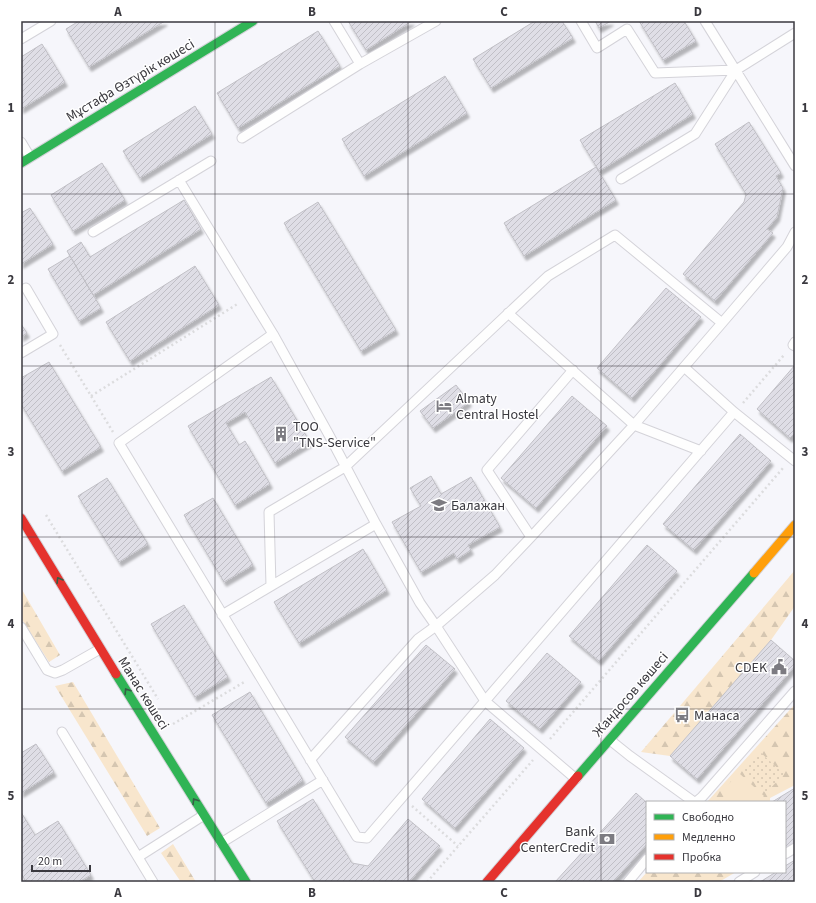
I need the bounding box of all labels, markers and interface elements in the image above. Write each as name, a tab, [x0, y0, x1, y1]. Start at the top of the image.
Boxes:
text: A	[113, 3, 122, 21]
text: B	[308, 3, 316, 21]
text: C	[500, 3, 508, 21]
text: D	[694, 3, 702, 21]
street label: Мұстафа Өзтүрік көшесі	[62, 35, 199, 127]
text: 1	[8, 99, 15, 117]
text: 1	[802, 99, 809, 117]
text: 2	[8, 271, 15, 289]
text: 2	[802, 271, 809, 289]
place label: Almaty Central Hostel	[456, 389, 539, 425]
hotel icon: Almaty Central Hostel	[435, 397, 453, 415]
place label: ТОО "TNS-Service"	[293, 417, 376, 453]
building icon: ТОО "TNS-Service"	[272, 425, 290, 443]
text: 3	[8, 443, 15, 461]
text: 3	[802, 443, 809, 461]
school or university icon: Балажан	[430, 496, 448, 514]
place label: Балажан	[451, 496, 505, 516]
one-way arrow	[56, 577, 63, 584]
text: 4	[8, 615, 15, 633]
text: 4	[802, 615, 809, 633]
street label: Жандосов көшесі	[588, 648, 673, 741]
street label: Манас көшесі	[113, 653, 174, 734]
place label: CDEK	[735, 658, 768, 678]
public building icon: CDEK	[770, 658, 788, 676]
one-way arrow	[124, 688, 131, 695]
bus stop icon: Манаса	[673, 706, 691, 724]
place label: Манаса	[694, 706, 739, 726]
text: 5	[8, 787, 15, 805]
text: 5	[802, 787, 809, 805]
one-way arrow	[193, 799, 200, 806]
legend	[646, 801, 786, 873]
text: Свободно	[682, 809, 734, 826]
place label: Bank CenterCredit	[520, 822, 595, 858]
text: Медленно	[682, 829, 736, 846]
bank icon: Bank CenterCredit	[598, 830, 616, 848]
scale bar	[32, 847, 90, 873]
text: Пробка	[682, 849, 721, 866]
text: 20 m	[38, 853, 62, 870]
text: A	[113, 884, 122, 902]
text: B	[308, 884, 316, 902]
text: C	[500, 884, 508, 902]
text: D	[694, 884, 702, 902]

